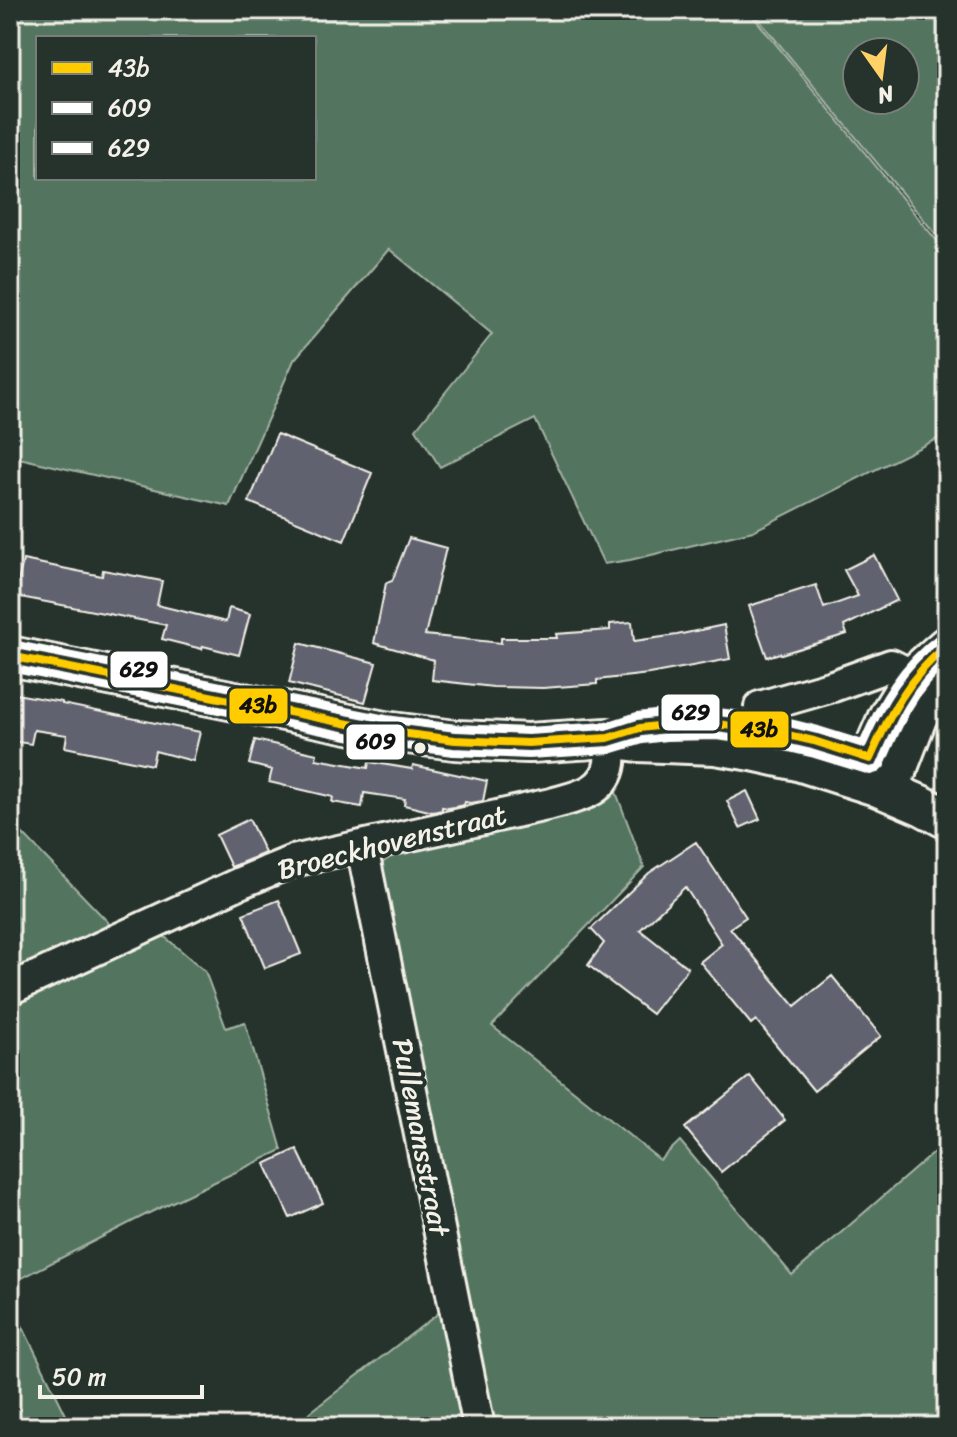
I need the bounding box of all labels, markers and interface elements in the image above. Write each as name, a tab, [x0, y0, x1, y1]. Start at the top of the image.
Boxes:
legend	[36, 36, 316, 180]
north arrow	[841, 36, 921, 116]
text: 43b	[108, 47, 149, 89]
text: N	[873, 74, 899, 116]
text: 609	[108, 87, 152, 129]
text: 629	[108, 127, 150, 169]
line badge: 629	[109, 650, 169, 689]
text: 629	[119, 650, 159, 689]
text: 43b	[238, 686, 277, 725]
line badge: 43b	[228, 687, 289, 725]
line badge: 629	[660, 693, 721, 732]
text: 629	[671, 693, 711, 732]
line badge: 43b	[729, 710, 790, 749]
text: 43b	[739, 710, 778, 749]
text: 609	[355, 722, 396, 761]
line badge: 609	[345, 723, 406, 761]
unlabelled marker	[412, 740, 428, 756]
street label: Broeckhovenstraat	[272, 790, 512, 894]
street label: Pullemansstraat	[378, 1034, 465, 1242]
scale bar	[40, 1349, 202, 1399]
text: 50 m	[52, 1356, 107, 1398]

